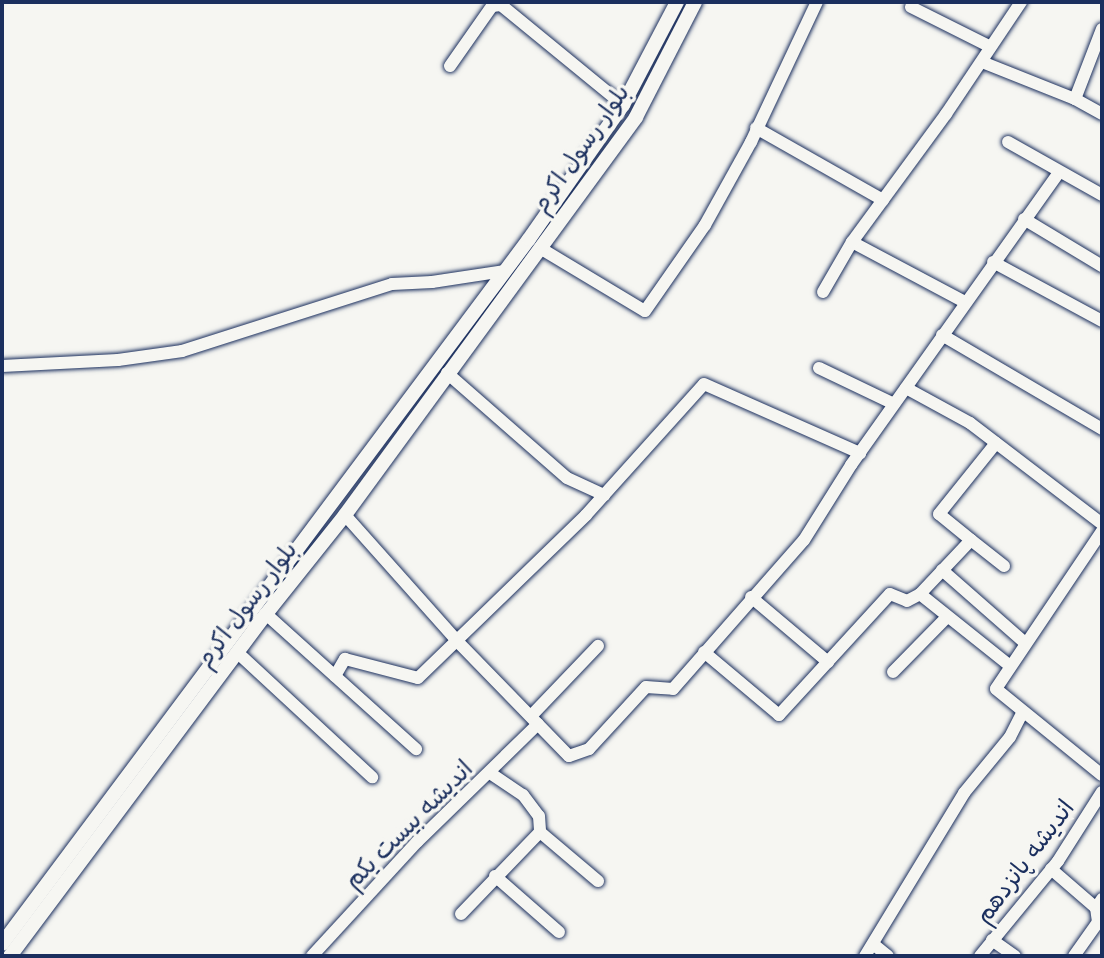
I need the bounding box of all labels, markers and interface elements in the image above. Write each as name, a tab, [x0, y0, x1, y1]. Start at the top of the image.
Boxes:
street label: بلوار رسول اکرم	[526, 79, 636, 219]
street label: بلوار رسول اکرم	[190, 536, 304, 674]
street label: اندیشه بیست یکم	[339, 755, 479, 895]
street label: اندیشه پانزدهم	[969, 795, 1081, 929]

